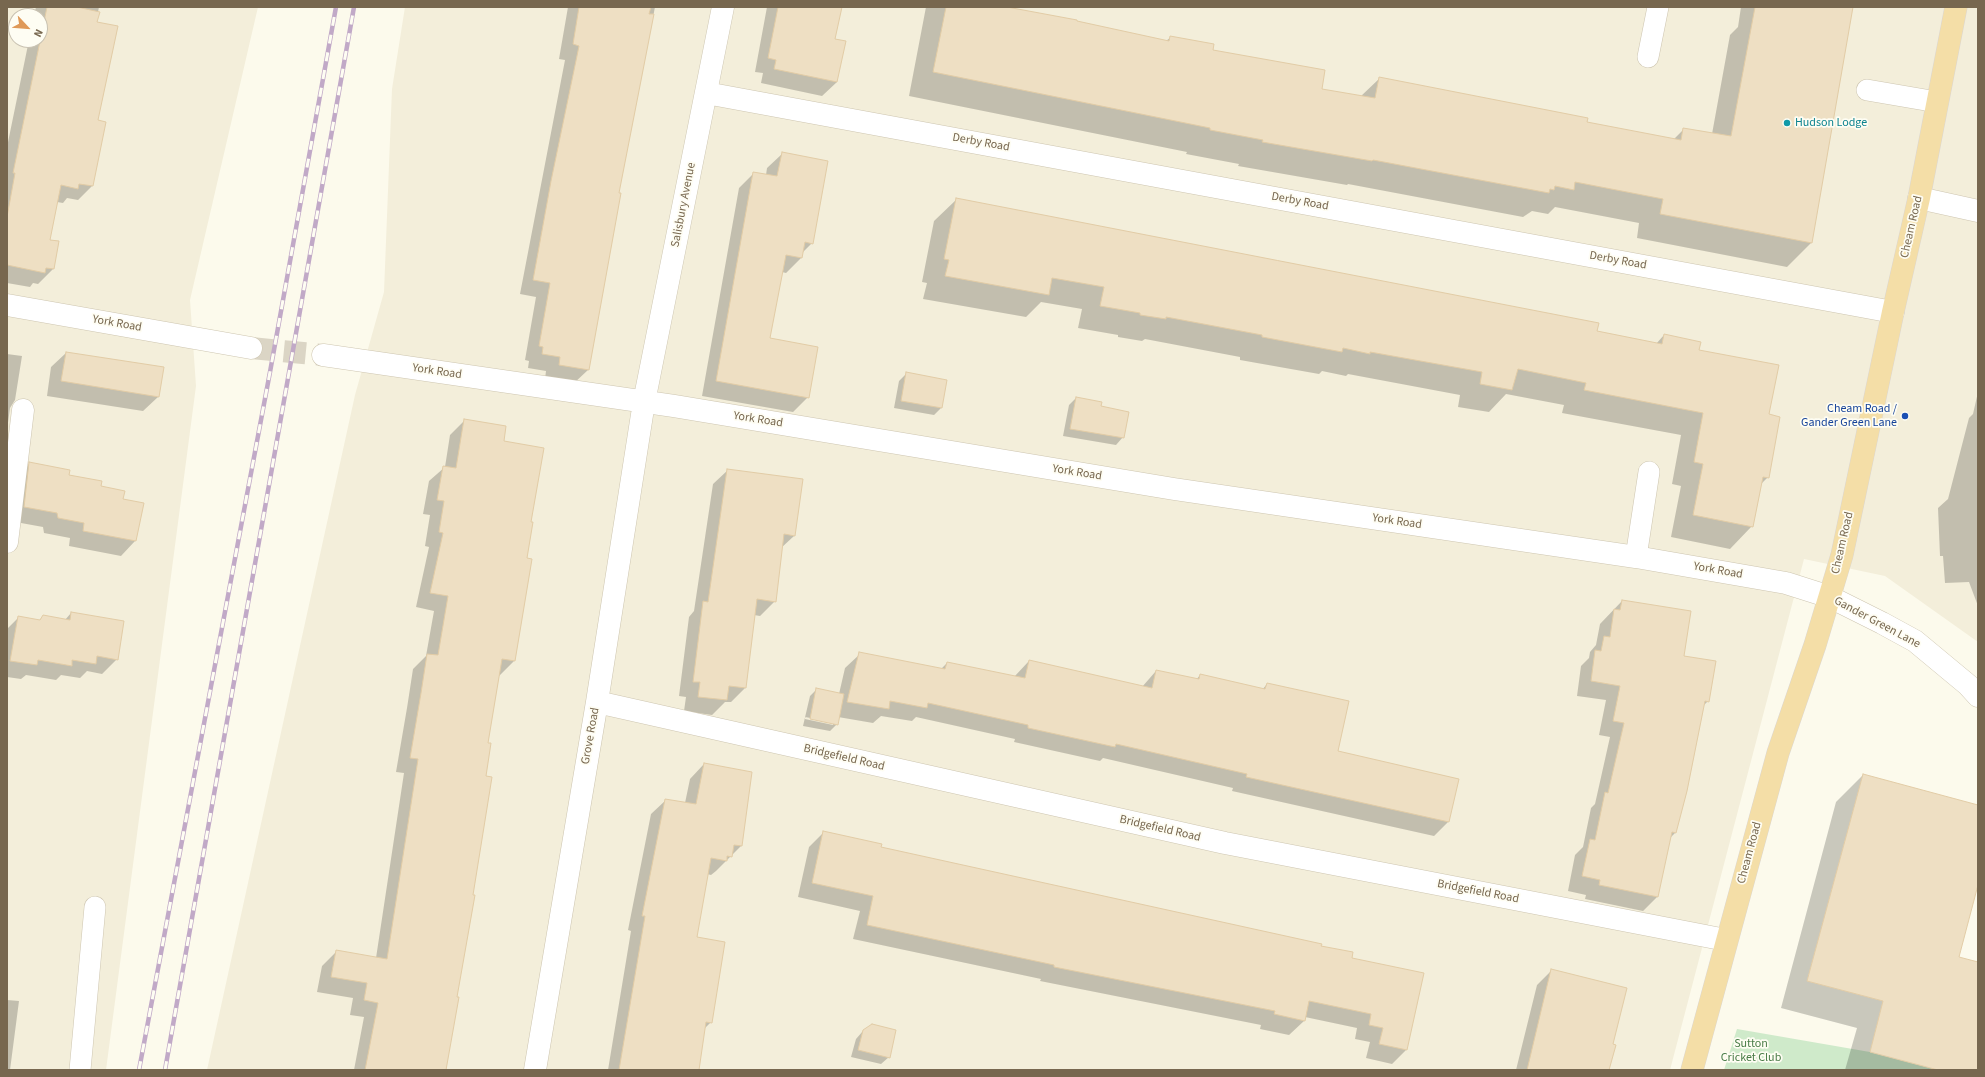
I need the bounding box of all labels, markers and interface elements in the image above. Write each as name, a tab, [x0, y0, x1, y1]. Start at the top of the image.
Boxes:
north arrow	[8, 8, 48, 48]
text: N	[30, 26, 47, 40]
place label: Hudson Lodge	[1795, 116, 1867, 130]
marker: Hudson Lodge	[1782, 118, 1792, 128]
street label: Derby Road	[951, 131, 1011, 155]
street label: Salisbury Avenue	[669, 161, 699, 249]
street label: Derby Road	[1270, 190, 1330, 214]
street label: Cheam Road	[1898, 195, 1926, 259]
street label: Derby Road	[1588, 249, 1648, 273]
street label: York Road	[91, 313, 143, 335]
street label: York Road	[411, 361, 463, 383]
place label: Cheam Road / Gander Green Lane	[1801, 402, 1897, 430]
street label: York Road	[732, 409, 784, 431]
marker: Cheam Road / Gander Green Lane	[1900, 411, 1910, 421]
street label: York Road	[1051, 462, 1103, 484]
street label: York Road	[1371, 511, 1423, 533]
street label: Cheam Road	[1829, 511, 1857, 575]
street label: York Road	[1692, 560, 1744, 582]
street label: Gander Green Lane	[1831, 594, 1923, 652]
street label: Grove Road	[579, 706, 603, 766]
street label: Bridgefield Road	[802, 742, 886, 774]
street label: Bridgefield Road	[1118, 813, 1202, 845]
street label: Cheam Road	[1735, 821, 1765, 885]
street label: Bridgefield Road	[1436, 877, 1520, 907]
park label: Sutton Cricket Club	[1721, 1037, 1781, 1065]

